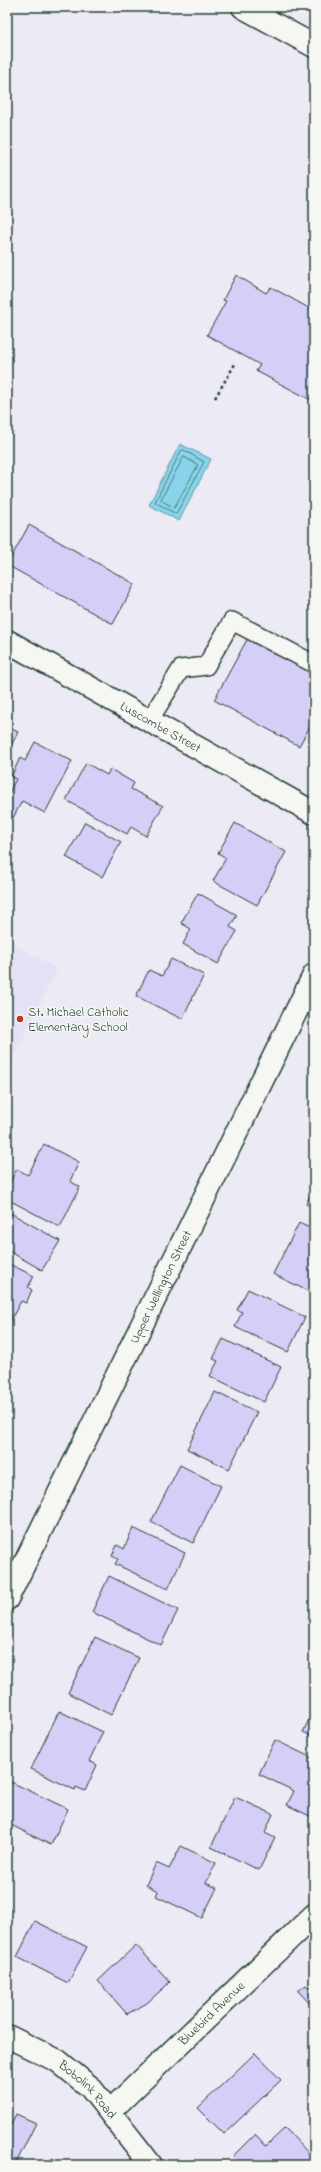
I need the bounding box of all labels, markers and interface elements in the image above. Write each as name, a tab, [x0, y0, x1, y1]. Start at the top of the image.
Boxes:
street label: Luscombe Street	[117, 697, 205, 758]
place label: St. Michael Catholic Elementary School	[28, 1003, 129, 1038]
marker: St. Michael Catholic Elementary School	[15, 1014, 25, 1024]
street label: Upper Wellington Street	[125, 1226, 197, 1347]
street label: Bluebird Avenue	[173, 1977, 249, 2051]
street label: Bobolink Road	[53, 2055, 121, 2124]

